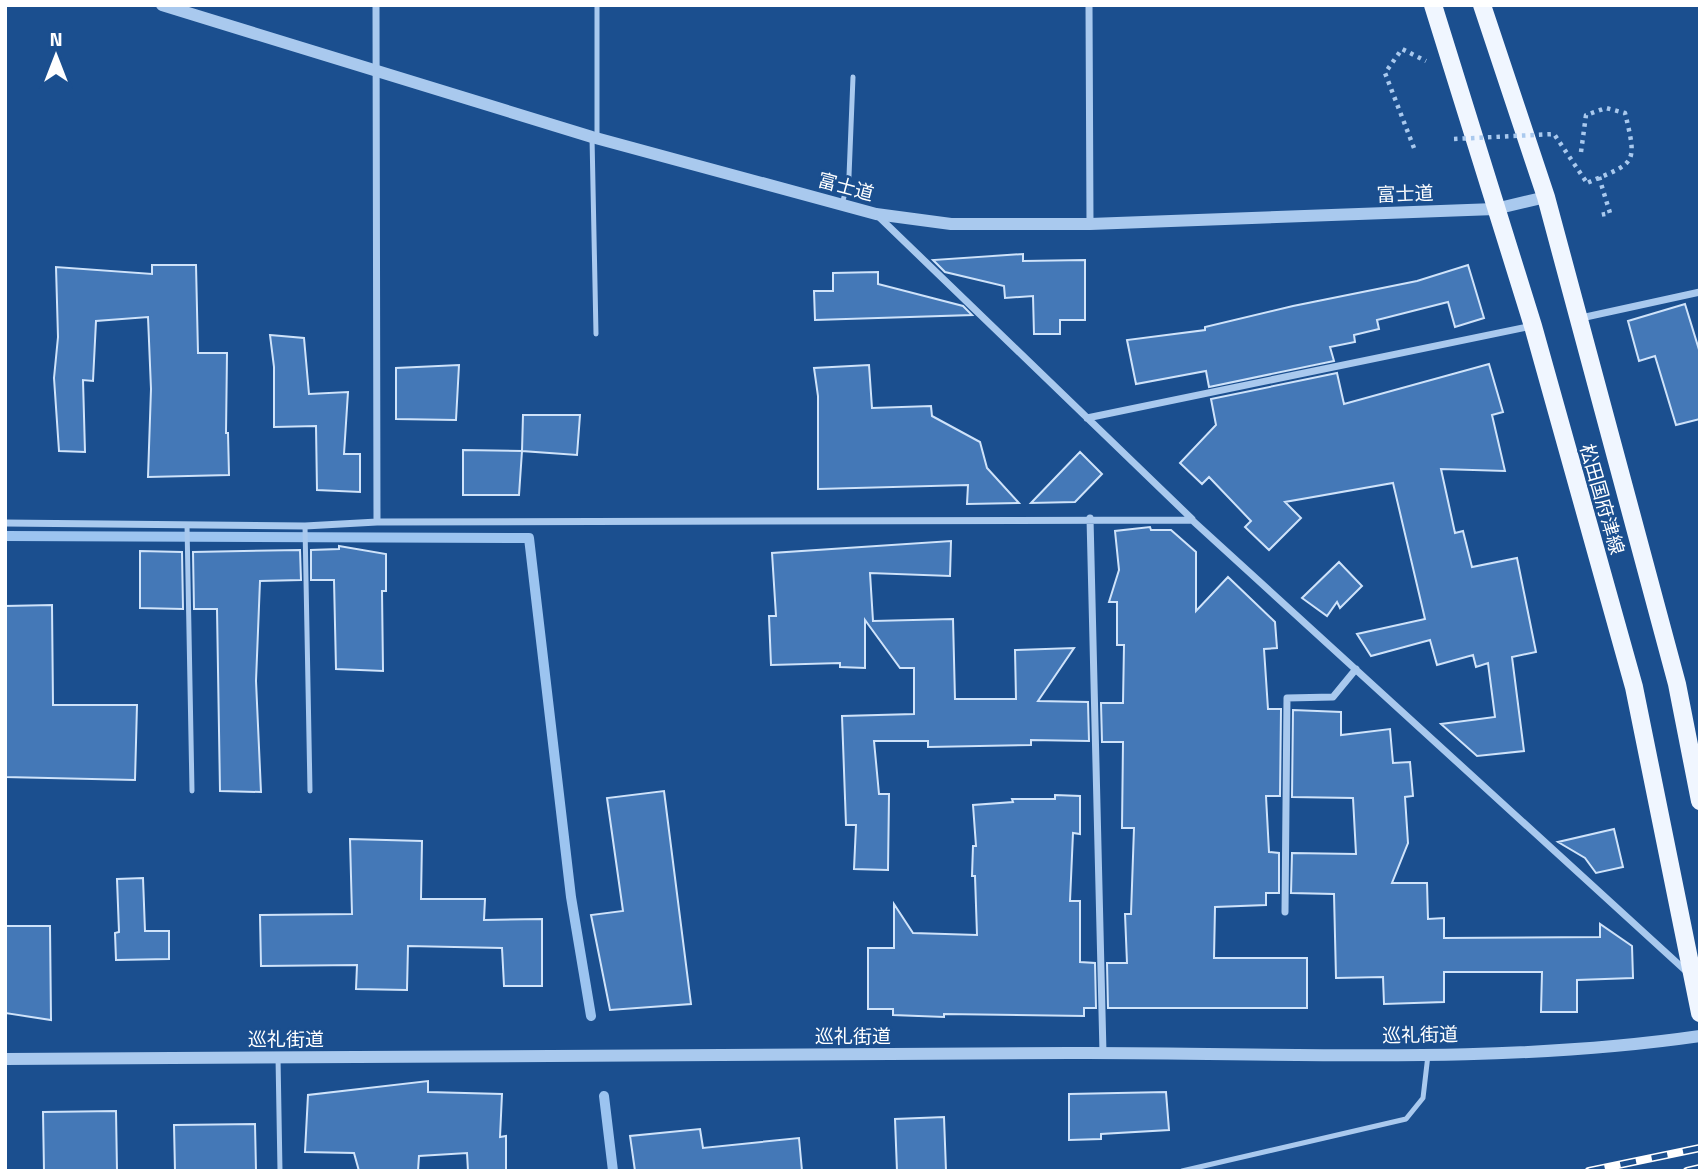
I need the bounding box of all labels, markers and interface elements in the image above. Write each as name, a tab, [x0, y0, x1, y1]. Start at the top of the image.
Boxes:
north arrow	[21, 21, 91, 91]
text: N	[49, 24, 63, 53]
street label: 富士道	[815, 165, 877, 207]
street label: 富士道	[1376, 178, 1434, 208]
street label: 松田国府津線	[1573, 440, 1633, 558]
street label: 巡礼街道	[1382, 1019, 1458, 1049]
street label: 巡礼街道	[815, 1021, 891, 1050]
street label: 巡礼街道	[248, 1024, 324, 1053]

